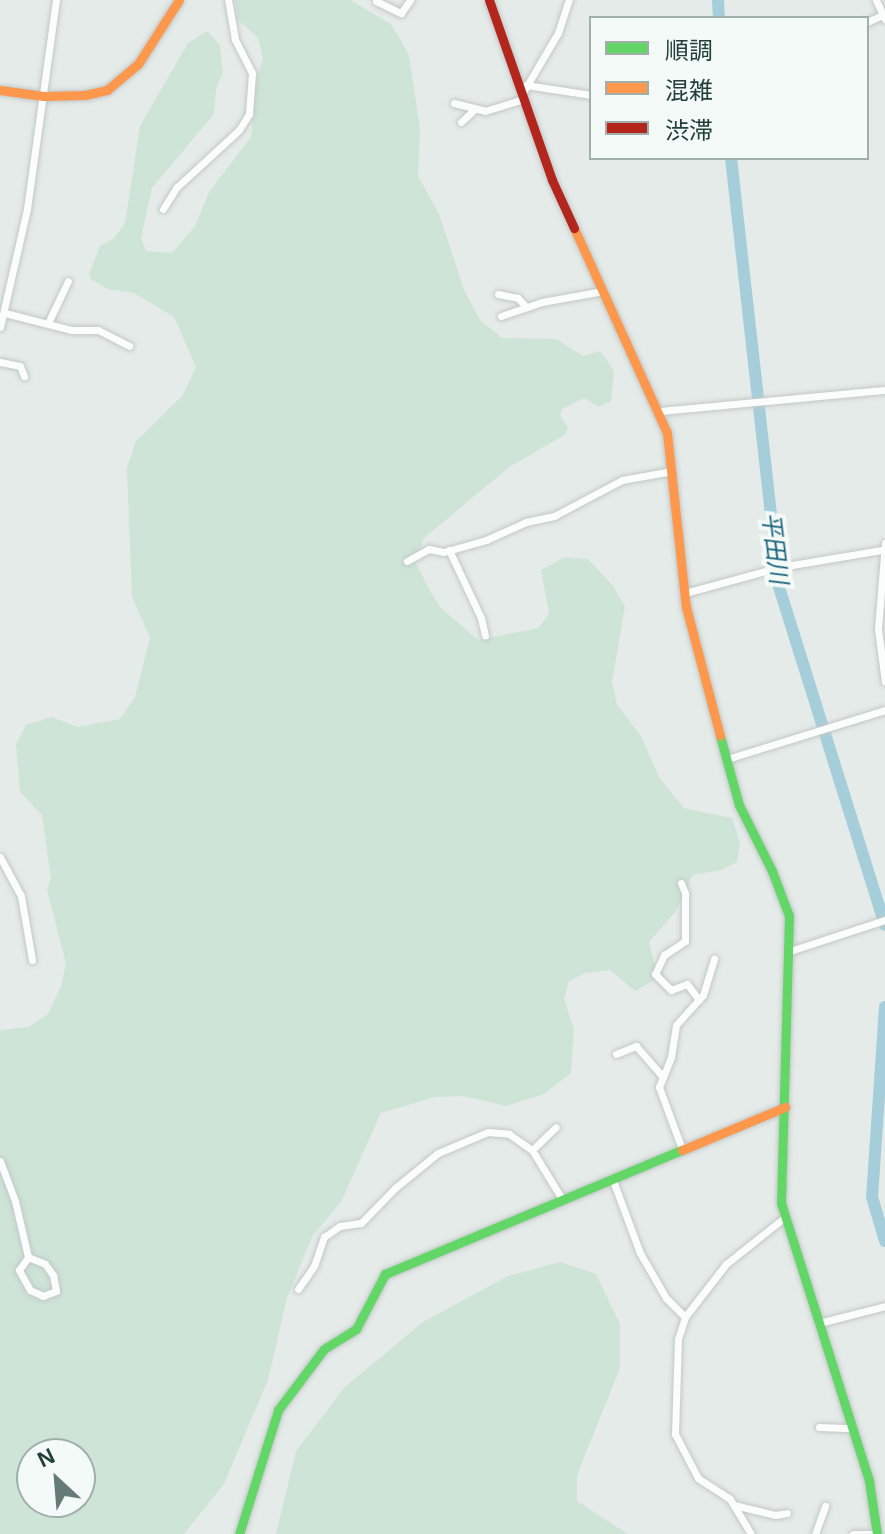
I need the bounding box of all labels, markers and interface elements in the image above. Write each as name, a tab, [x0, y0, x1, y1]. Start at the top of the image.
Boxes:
legend	[589, 16, 869, 160]
text: 順調	[665, 37, 713, 64]
text: 混雑	[665, 77, 713, 104]
text: 渋滞	[665, 117, 713, 144]
water label: 平田川	[756, 511, 794, 585]
north arrow	[16, 1438, 96, 1518]
text: N	[34, 1443, 59, 1472]

